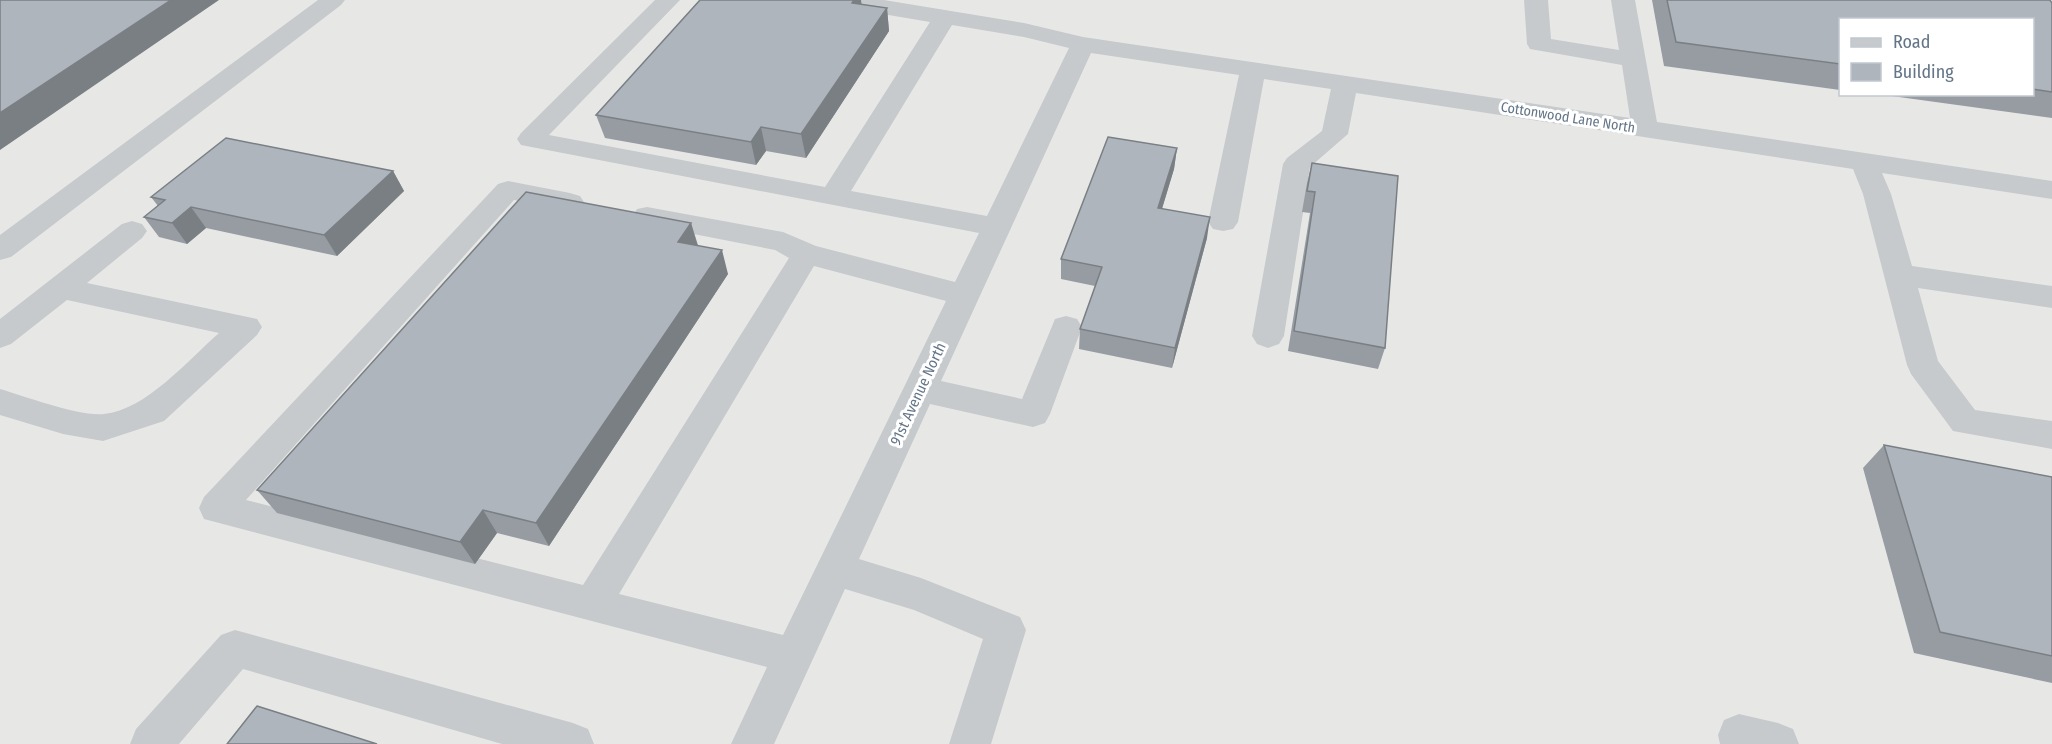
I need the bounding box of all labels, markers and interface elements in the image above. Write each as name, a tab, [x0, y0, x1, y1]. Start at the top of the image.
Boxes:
legend	[1839, 18, 2034, 96]
text: Road	[1893, 31, 1930, 53]
text: Building	[1893, 61, 1954, 83]
street label: Cottonwood Lane North	[1500, 98, 1636, 137]
street label: 91st Avenue North	[886, 340, 950, 448]

